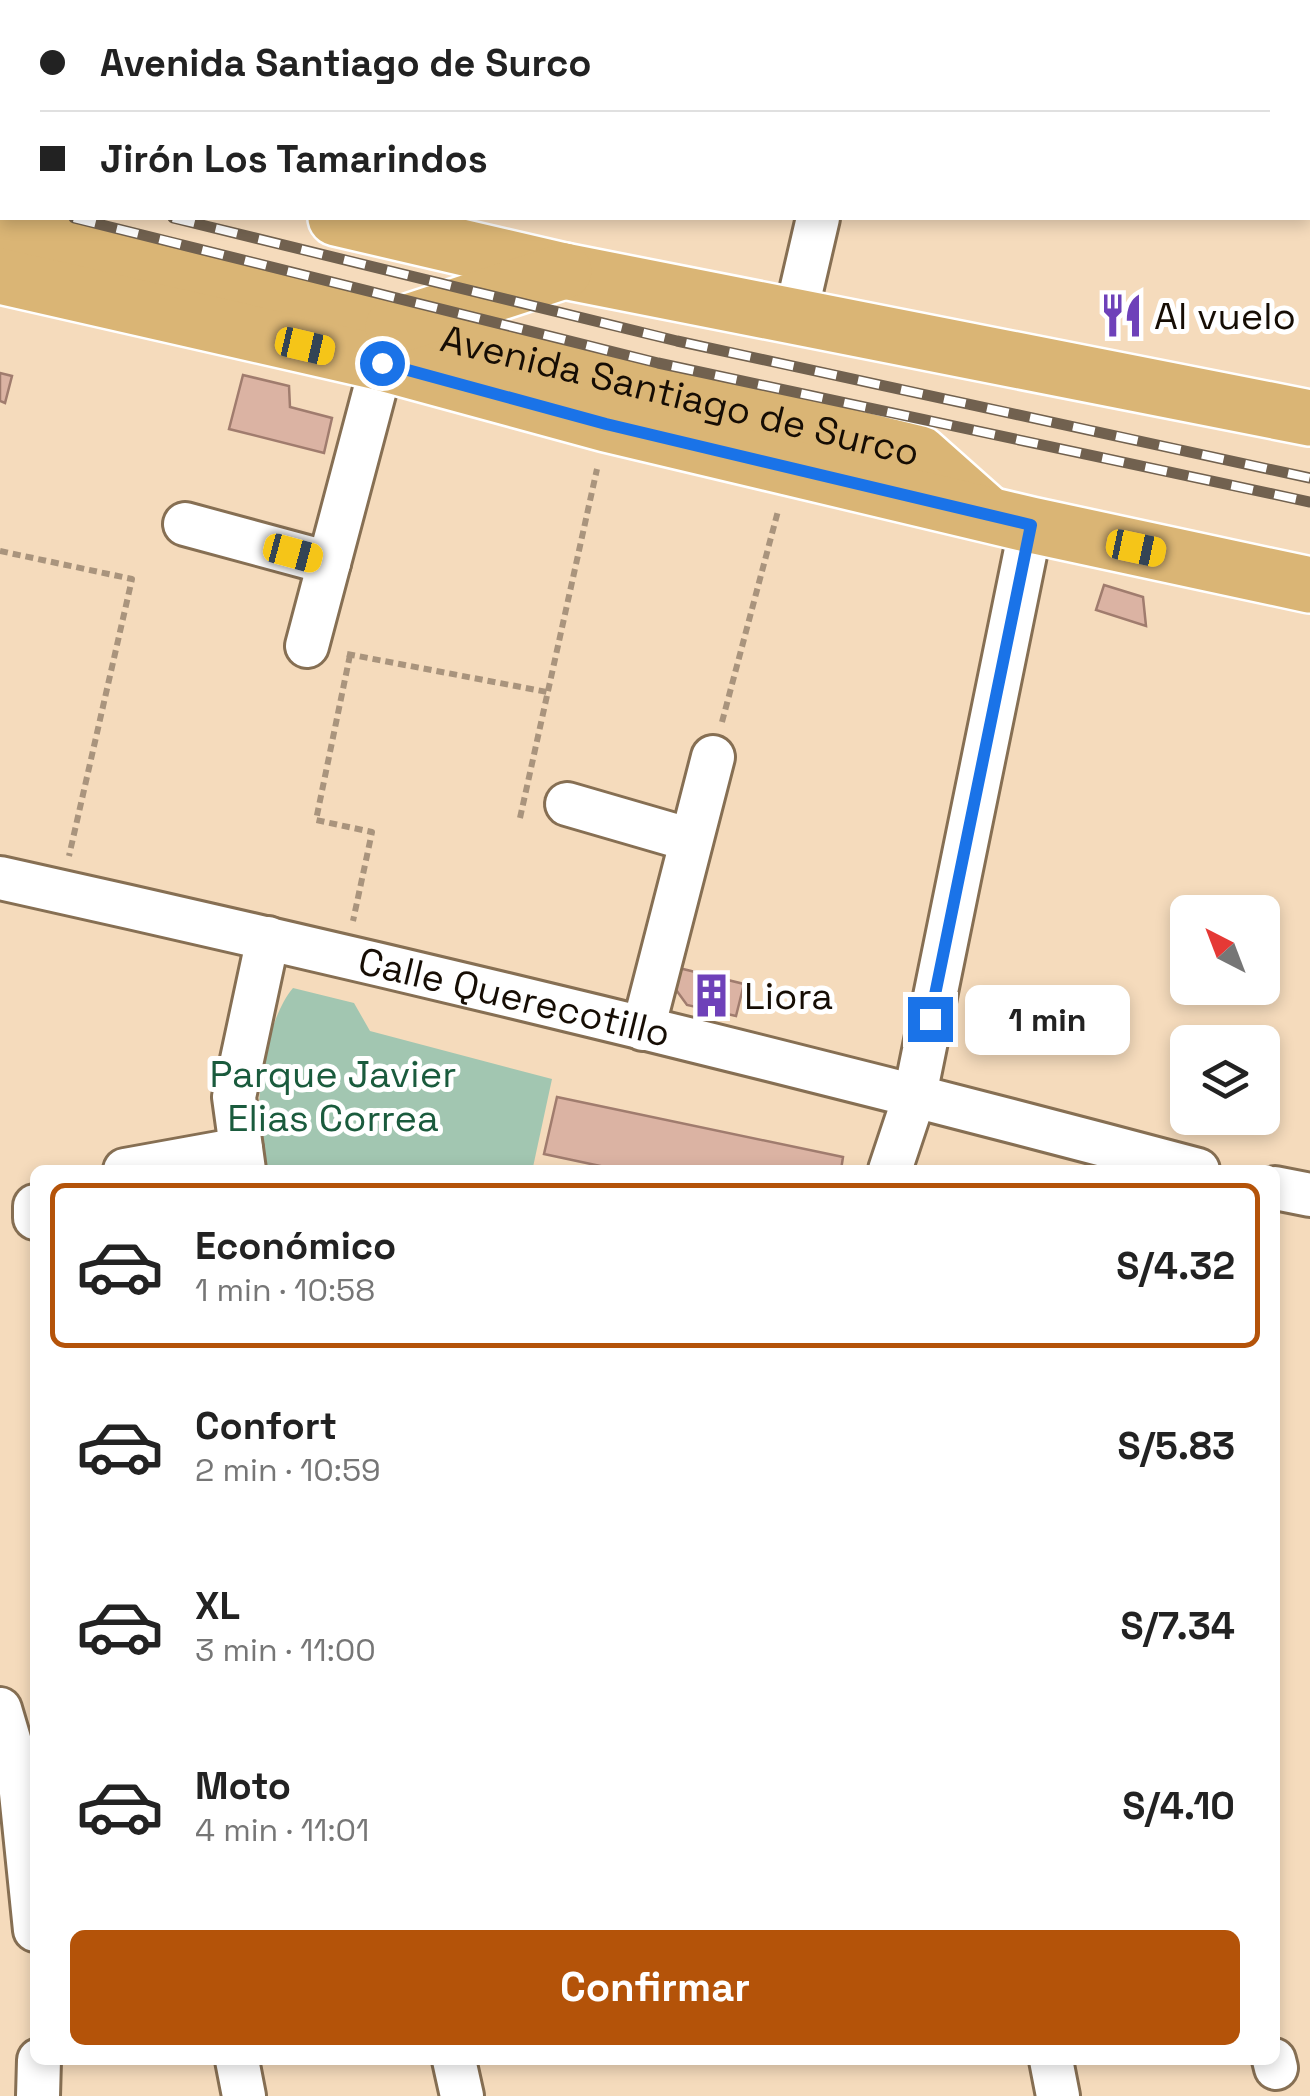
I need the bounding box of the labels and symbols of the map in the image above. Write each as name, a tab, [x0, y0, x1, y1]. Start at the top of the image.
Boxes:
restaurant icon: Al vuelo	[1097, 292, 1145, 340]
place label: Al vuelo	[1154, 292, 1296, 340]
street label: Avenida Santiago de Surco	[436, 314, 924, 477]
car	[272, 325, 338, 367]
route start	[360, 341, 405, 386]
car	[1104, 527, 1168, 569]
car	[260, 531, 326, 575]
north arrow	[1170, 895, 1280, 1005]
street label: Calle Querecotillo	[354, 937, 675, 1058]
building icon: Liora	[687, 972, 735, 1020]
place label: Liora	[744, 972, 833, 1020]
callout: 1 min	[965, 984, 1130, 1054]
route end	[908, 997, 953, 1042]
park label: Parque Javier Elias Correa	[210, 1050, 456, 1142]

